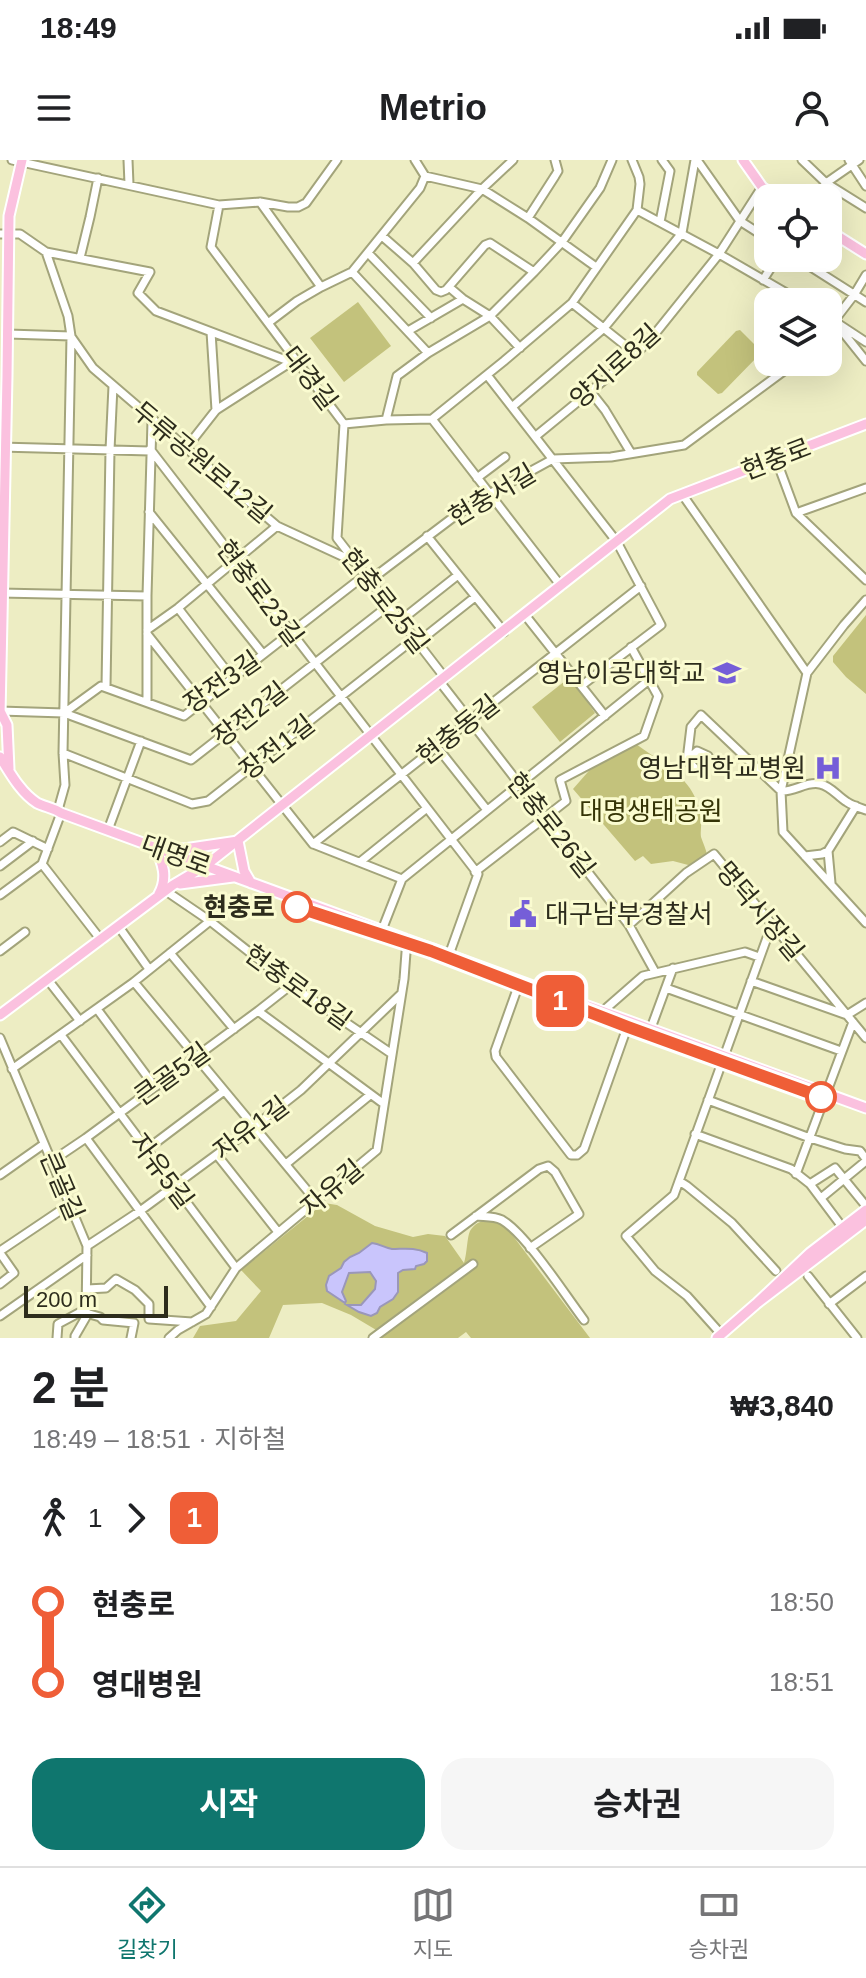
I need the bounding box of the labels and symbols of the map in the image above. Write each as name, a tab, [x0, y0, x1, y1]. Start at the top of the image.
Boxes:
street label: 양지로8길	[564, 318, 666, 414]
street label: 대경길	[276, 340, 344, 416]
street label: 두류공원로12길	[126, 395, 278, 529]
street label: 현충로	[737, 432, 815, 486]
street label: 현충서길	[443, 458, 541, 532]
street label: 현충로23길	[211, 534, 309, 652]
street label: 현충로25길	[335, 543, 435, 659]
street label: 장전3길	[178, 645, 266, 719]
place label: 영남이공대학교	[538, 658, 705, 688]
school or university icon: 영남이공대학교	[712, 658, 742, 688]
street label: 장전2길	[207, 676, 293, 752]
street label: 현충동길	[411, 689, 505, 771]
street label: 장전1길	[234, 709, 320, 785]
place label: 영남대학교병원	[639, 753, 806, 783]
hospital icon: 영남대학교병원	[813, 753, 843, 783]
street label: 현충로26길	[501, 767, 601, 883]
park label: 대명생태공원	[579, 796, 723, 826]
street label: 대명로	[137, 829, 215, 881]
street label: 명덕시장길	[710, 856, 810, 966]
place label: 현충로	[203, 892, 275, 922]
marker: 현충로	[282, 892, 312, 922]
public building icon: 대구남부경찰서	[508, 899, 538, 929]
place label: 대구남부경찰서	[545, 899, 712, 929]
street label: 현충로18길	[239, 938, 357, 1036]
line badge: 1	[534, 975, 586, 1027]
street label: 큰골5길	[128, 1037, 216, 1111]
unlabelled marker	[806, 1082, 836, 1112]
street label: 자유1길	[208, 1090, 294, 1166]
street label: 자유5길	[124, 1128, 200, 1214]
street label: 큰골길	[34, 1147, 90, 1225]
street label: 자유길	[295, 1153, 369, 1223]
scale bar	[24, 1282, 168, 1318]

